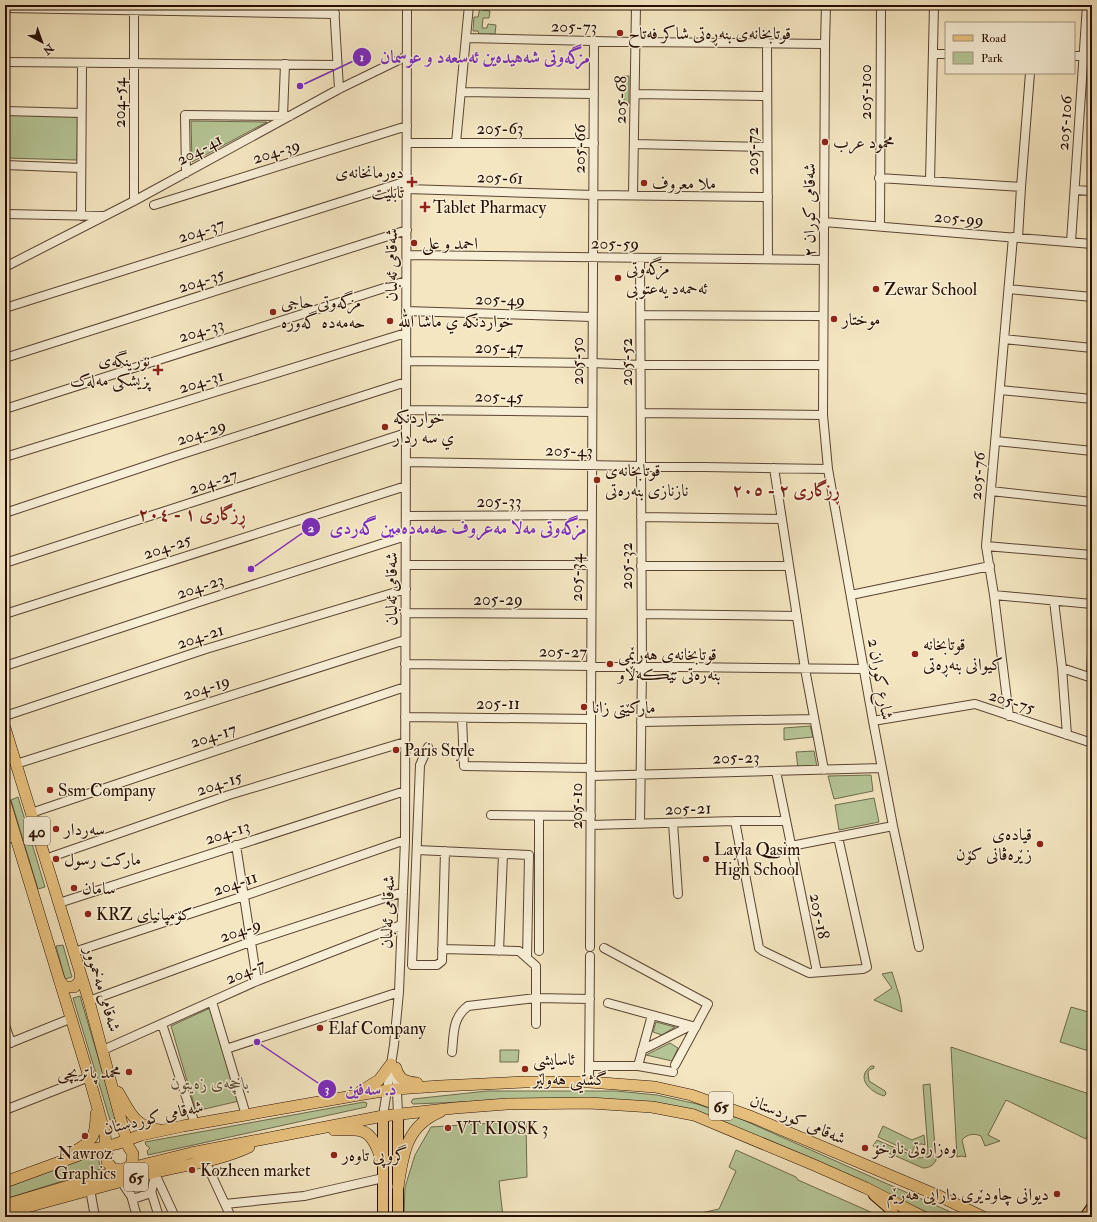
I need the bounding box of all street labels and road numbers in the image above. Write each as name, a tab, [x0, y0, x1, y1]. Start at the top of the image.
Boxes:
street label: 205-73	[551, 16, 597, 37]
street label: 205-100	[855, 64, 876, 120]
street label: 205-68	[610, 76, 631, 124]
street label: 204-54	[109, 77, 130, 128]
street label: 205-106	[1052, 93, 1077, 151]
street label: 205-63	[476, 118, 524, 139]
street label: 205-66	[569, 123, 590, 174]
street label: 205-72	[742, 126, 763, 175]
street label: 204-41	[173, 129, 226, 170]
street label: 204-39	[250, 134, 303, 169]
street label: شەقامی کوران ٢	[799, 163, 820, 257]
street label: 205-61	[476, 166, 524, 189]
street label: 205-99	[933, 206, 984, 231]
street label: 204-37	[175, 213, 227, 248]
street label: شەقامی ئەلبان	[381, 228, 402, 302]
street label: 205-59	[591, 233, 639, 254]
street label: 204-35	[175, 263, 228, 298]
street label: 205-49	[475, 288, 525, 311]
street label: 204-33	[176, 314, 227, 347]
street label: 205-47	[475, 337, 523, 358]
street label: 205-50	[567, 337, 588, 385]
street label: 205-52	[616, 338, 637, 386]
street label: 204-31	[176, 365, 226, 398]
street label: 205-45	[474, 386, 524, 407]
street label: 204-29	[174, 415, 229, 450]
street label: 205-43	[545, 440, 593, 461]
street label: 205-76	[965, 450, 990, 501]
street label: 204-27	[186, 464, 240, 499]
street label: 205-33	[476, 491, 522, 512]
street label: 204-25	[140, 529, 195, 564]
street label: 205-32	[616, 542, 637, 590]
street label: شەقامی ئەلبان	[381, 552, 402, 626]
street label: 205-34	[566, 553, 587, 602]
street label: 204-23	[174, 569, 227, 604]
street label: 205-29	[473, 589, 523, 610]
street label: 204-21	[174, 619, 226, 654]
street label: شارع كوران 2	[860, 637, 898, 722]
street label: 205-27	[539, 641, 588, 662]
street label: 204-19	[180, 670, 232, 705]
street label: 205-75	[986, 684, 1038, 719]
street label: 205-11	[476, 693, 520, 714]
street label: 204-17	[187, 718, 239, 753]
street label: 205-23	[712, 747, 760, 768]
street label: 204-15	[194, 766, 245, 801]
street label: 205-10	[566, 783, 587, 829]
street label: 205-21	[664, 797, 712, 820]
street label: 204-13	[202, 815, 252, 850]
road number: 40	[24, 817, 50, 845]
street label: 204-11	[210, 866, 260, 901]
street label: شەقامی ئەلبان	[376, 875, 399, 949]
street label: 205-18	[805, 891, 834, 941]
street label: 204-9	[217, 914, 264, 947]
street label: شەقامی مەخموور	[79, 942, 125, 1034]
street label: 204-7	[222, 954, 269, 989]
street label: شەقامی کوردستان	[747, 1090, 849, 1149]
road number: 65	[709, 1092, 733, 1120]
street label: شەقامی کوردستان	[101, 1096, 205, 1139]
road number: 65	[124, 1163, 148, 1191]

